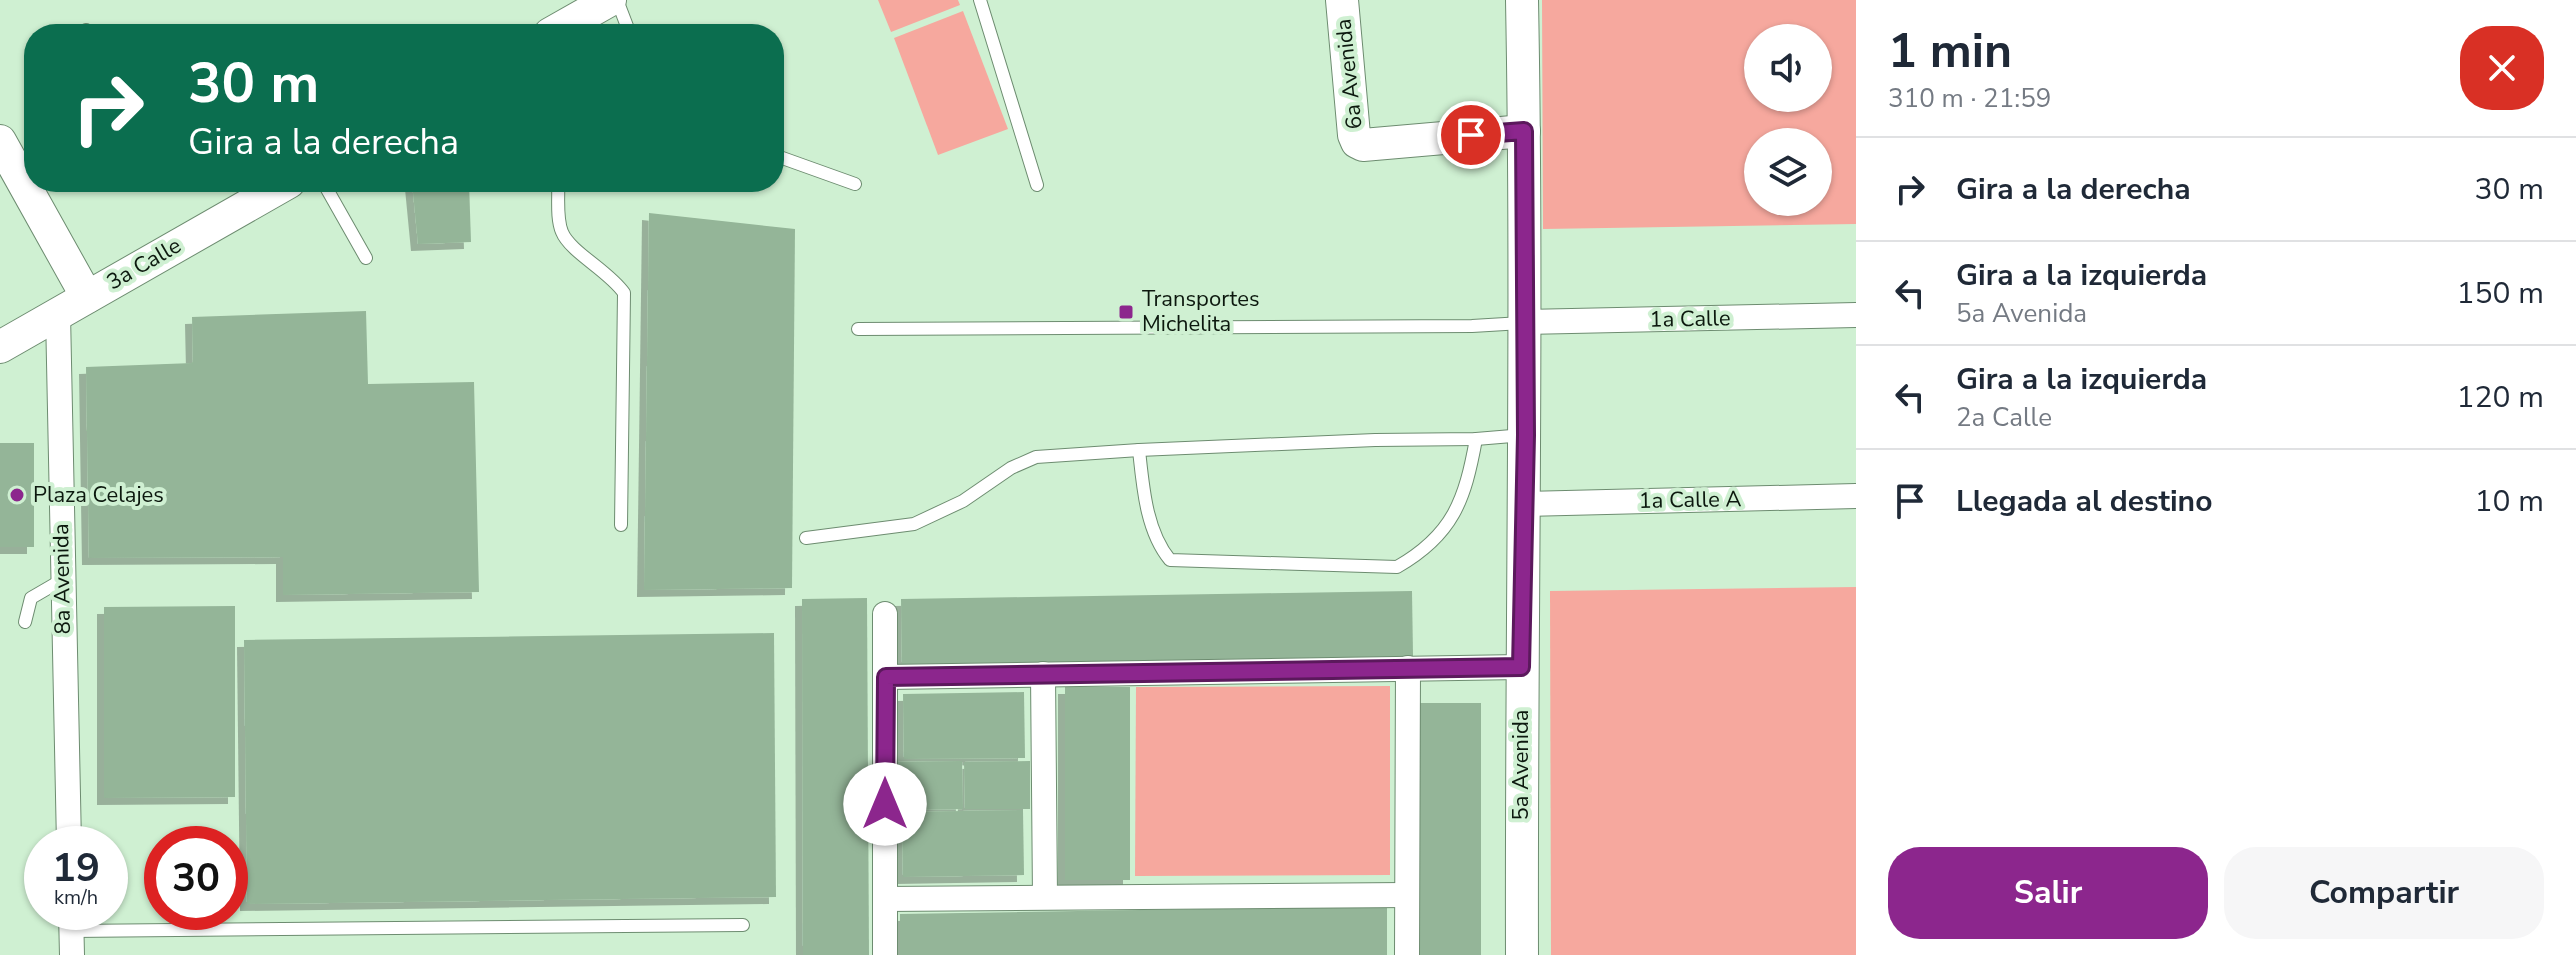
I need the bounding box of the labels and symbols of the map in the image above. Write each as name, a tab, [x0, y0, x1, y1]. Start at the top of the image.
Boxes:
street label: 6a Avenida	[1328, 17, 1370, 131]
pin	[1437, 101, 1505, 169]
street label: 3a Calle	[101, 231, 187, 297]
place label: Transportes Michelita	[1142, 284, 1259, 339]
marker: Transportes Michelita	[1117, 303, 1135, 321]
street label: 1a Calle	[1649, 303, 1731, 335]
place label: Plaza Celajes	[33, 480, 164, 510]
street label: 1a Calle A	[1638, 484, 1742, 516]
marker: Plaza Celajes	[8, 486, 26, 504]
street label: 8a Avenida	[46, 523, 78, 635]
street label: 5a Avenida	[1506, 710, 1536, 820]
position arrow	[843, 762, 927, 846]
speed limit sign: 30	[144, 826, 248, 930]

